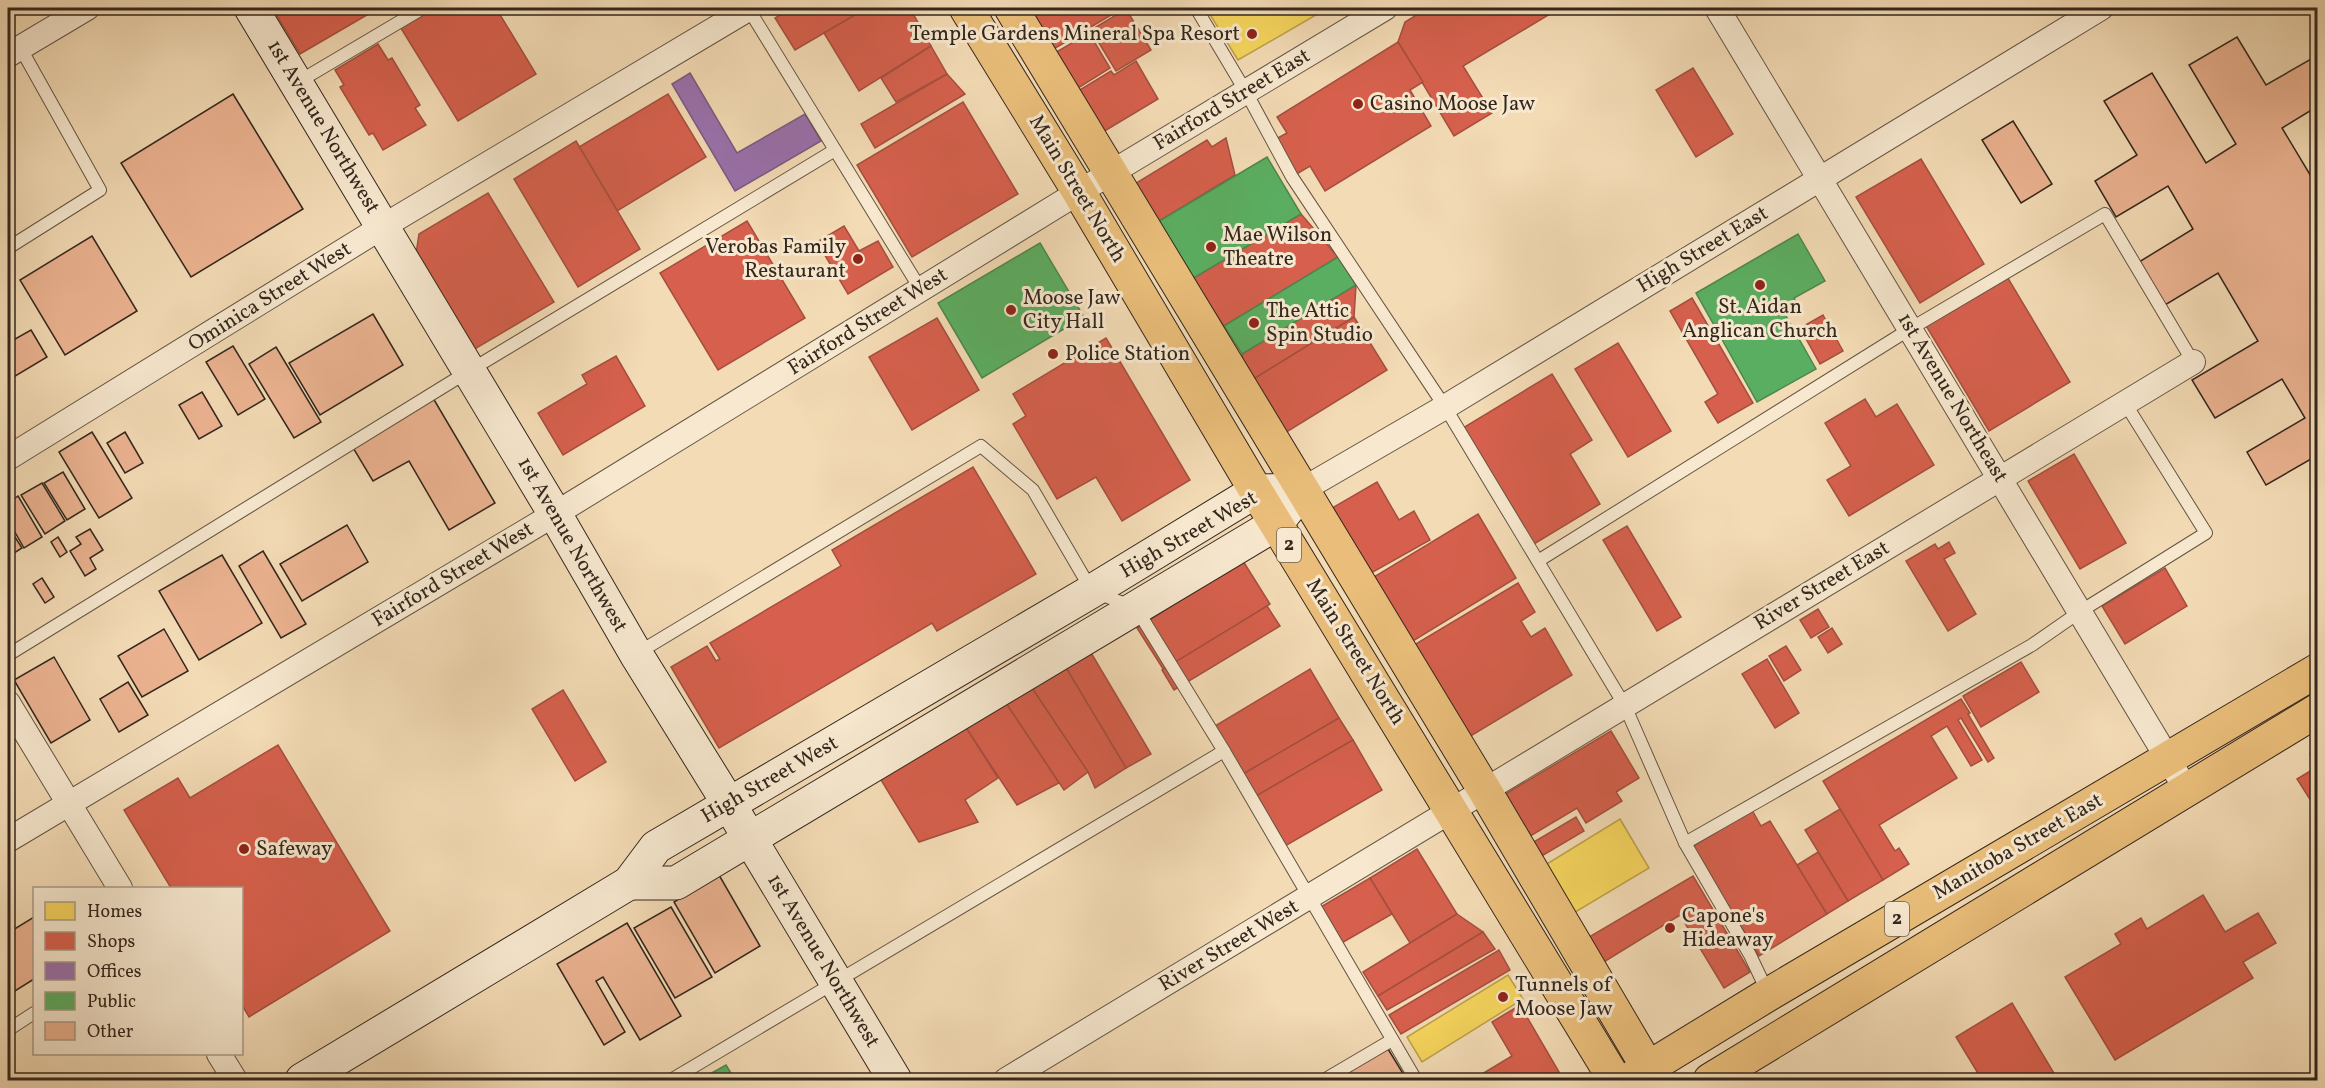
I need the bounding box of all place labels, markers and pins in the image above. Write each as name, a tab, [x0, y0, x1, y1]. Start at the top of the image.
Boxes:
place label: Temple Gardens Mineral Spa Resort	[910, 20, 1240, 49]
marker: Temple Gardens Mineral Spa Resort	[1245, 27, 1259, 41]
place label: Casino Moose Jaw	[1370, 90, 1535, 119]
marker: Casino Moose Jaw	[1351, 97, 1365, 111]
place label: Mae Wilson Theatre	[1223, 221, 1332, 274]
place label: Verobas Family Restaurant	[705, 233, 847, 286]
marker: Mae Wilson Theatre	[1204, 240, 1218, 254]
marker: Verobas Family Restaurant	[851, 252, 865, 266]
marker: St. Aidan Anglican Church	[1753, 278, 1767, 292]
place label: Moose Jaw City Hall	[1023, 284, 1121, 337]
place label: St. Aidan Anglican Church	[1682, 293, 1838, 346]
place label: The Attic Spin Studio	[1266, 297, 1373, 350]
marker: Moose Jaw City Hall	[1004, 303, 1018, 317]
marker: The Attic Spin Studio	[1247, 316, 1261, 330]
place label: Police Station	[1065, 340, 1190, 369]
marker: Police Station	[1046, 347, 1060, 361]
place label: Safeway	[256, 835, 333, 864]
marker: Safeway	[237, 842, 251, 856]
place label: Capone's Hideaway	[1682, 902, 1774, 955]
marker: Capone's Hideaway	[1663, 921, 1677, 935]
place label: Tunnels of Moose Jaw	[1515, 971, 1613, 1024]
marker: Tunnels of Moose Jaw	[1496, 990, 1510, 1004]

